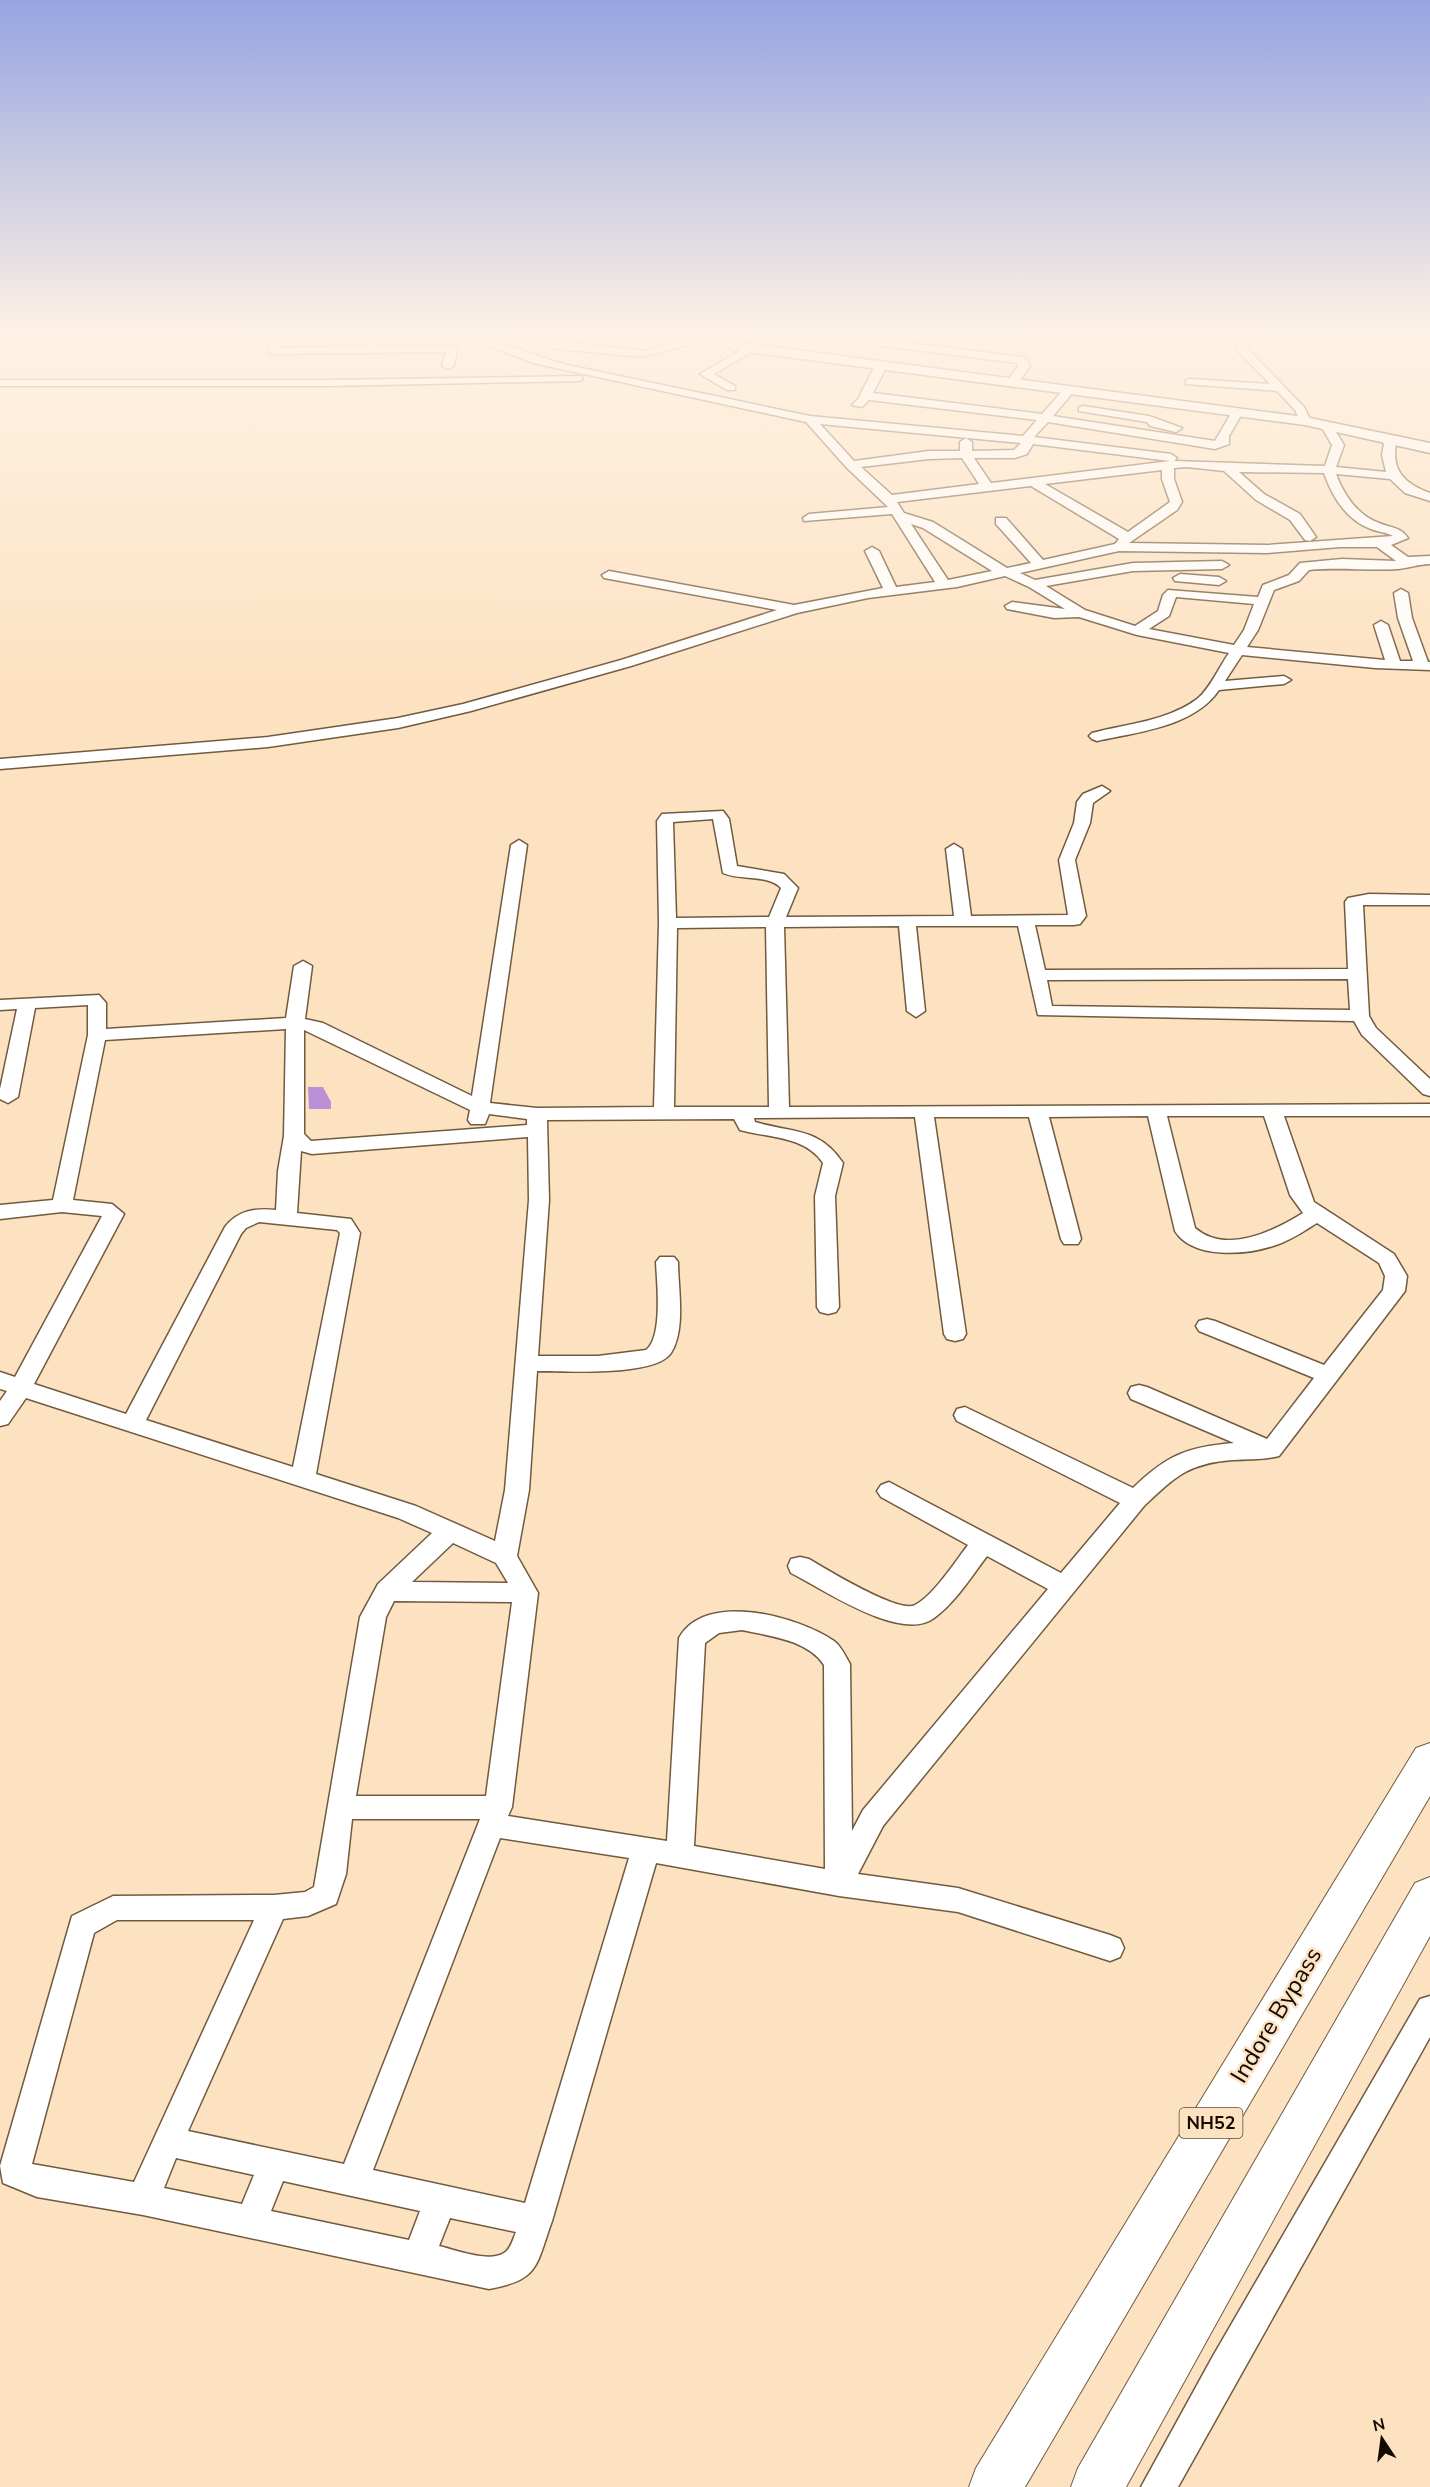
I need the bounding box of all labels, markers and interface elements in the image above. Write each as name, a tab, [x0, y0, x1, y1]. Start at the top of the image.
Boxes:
street label: Indore Bypass	[1223, 1941, 1329, 2089]
road number: NH52	[1180, 2108, 1242, 2138]
north arrow	[1352, 2409, 1412, 2469]
text: N	[1371, 2413, 1387, 2437]

